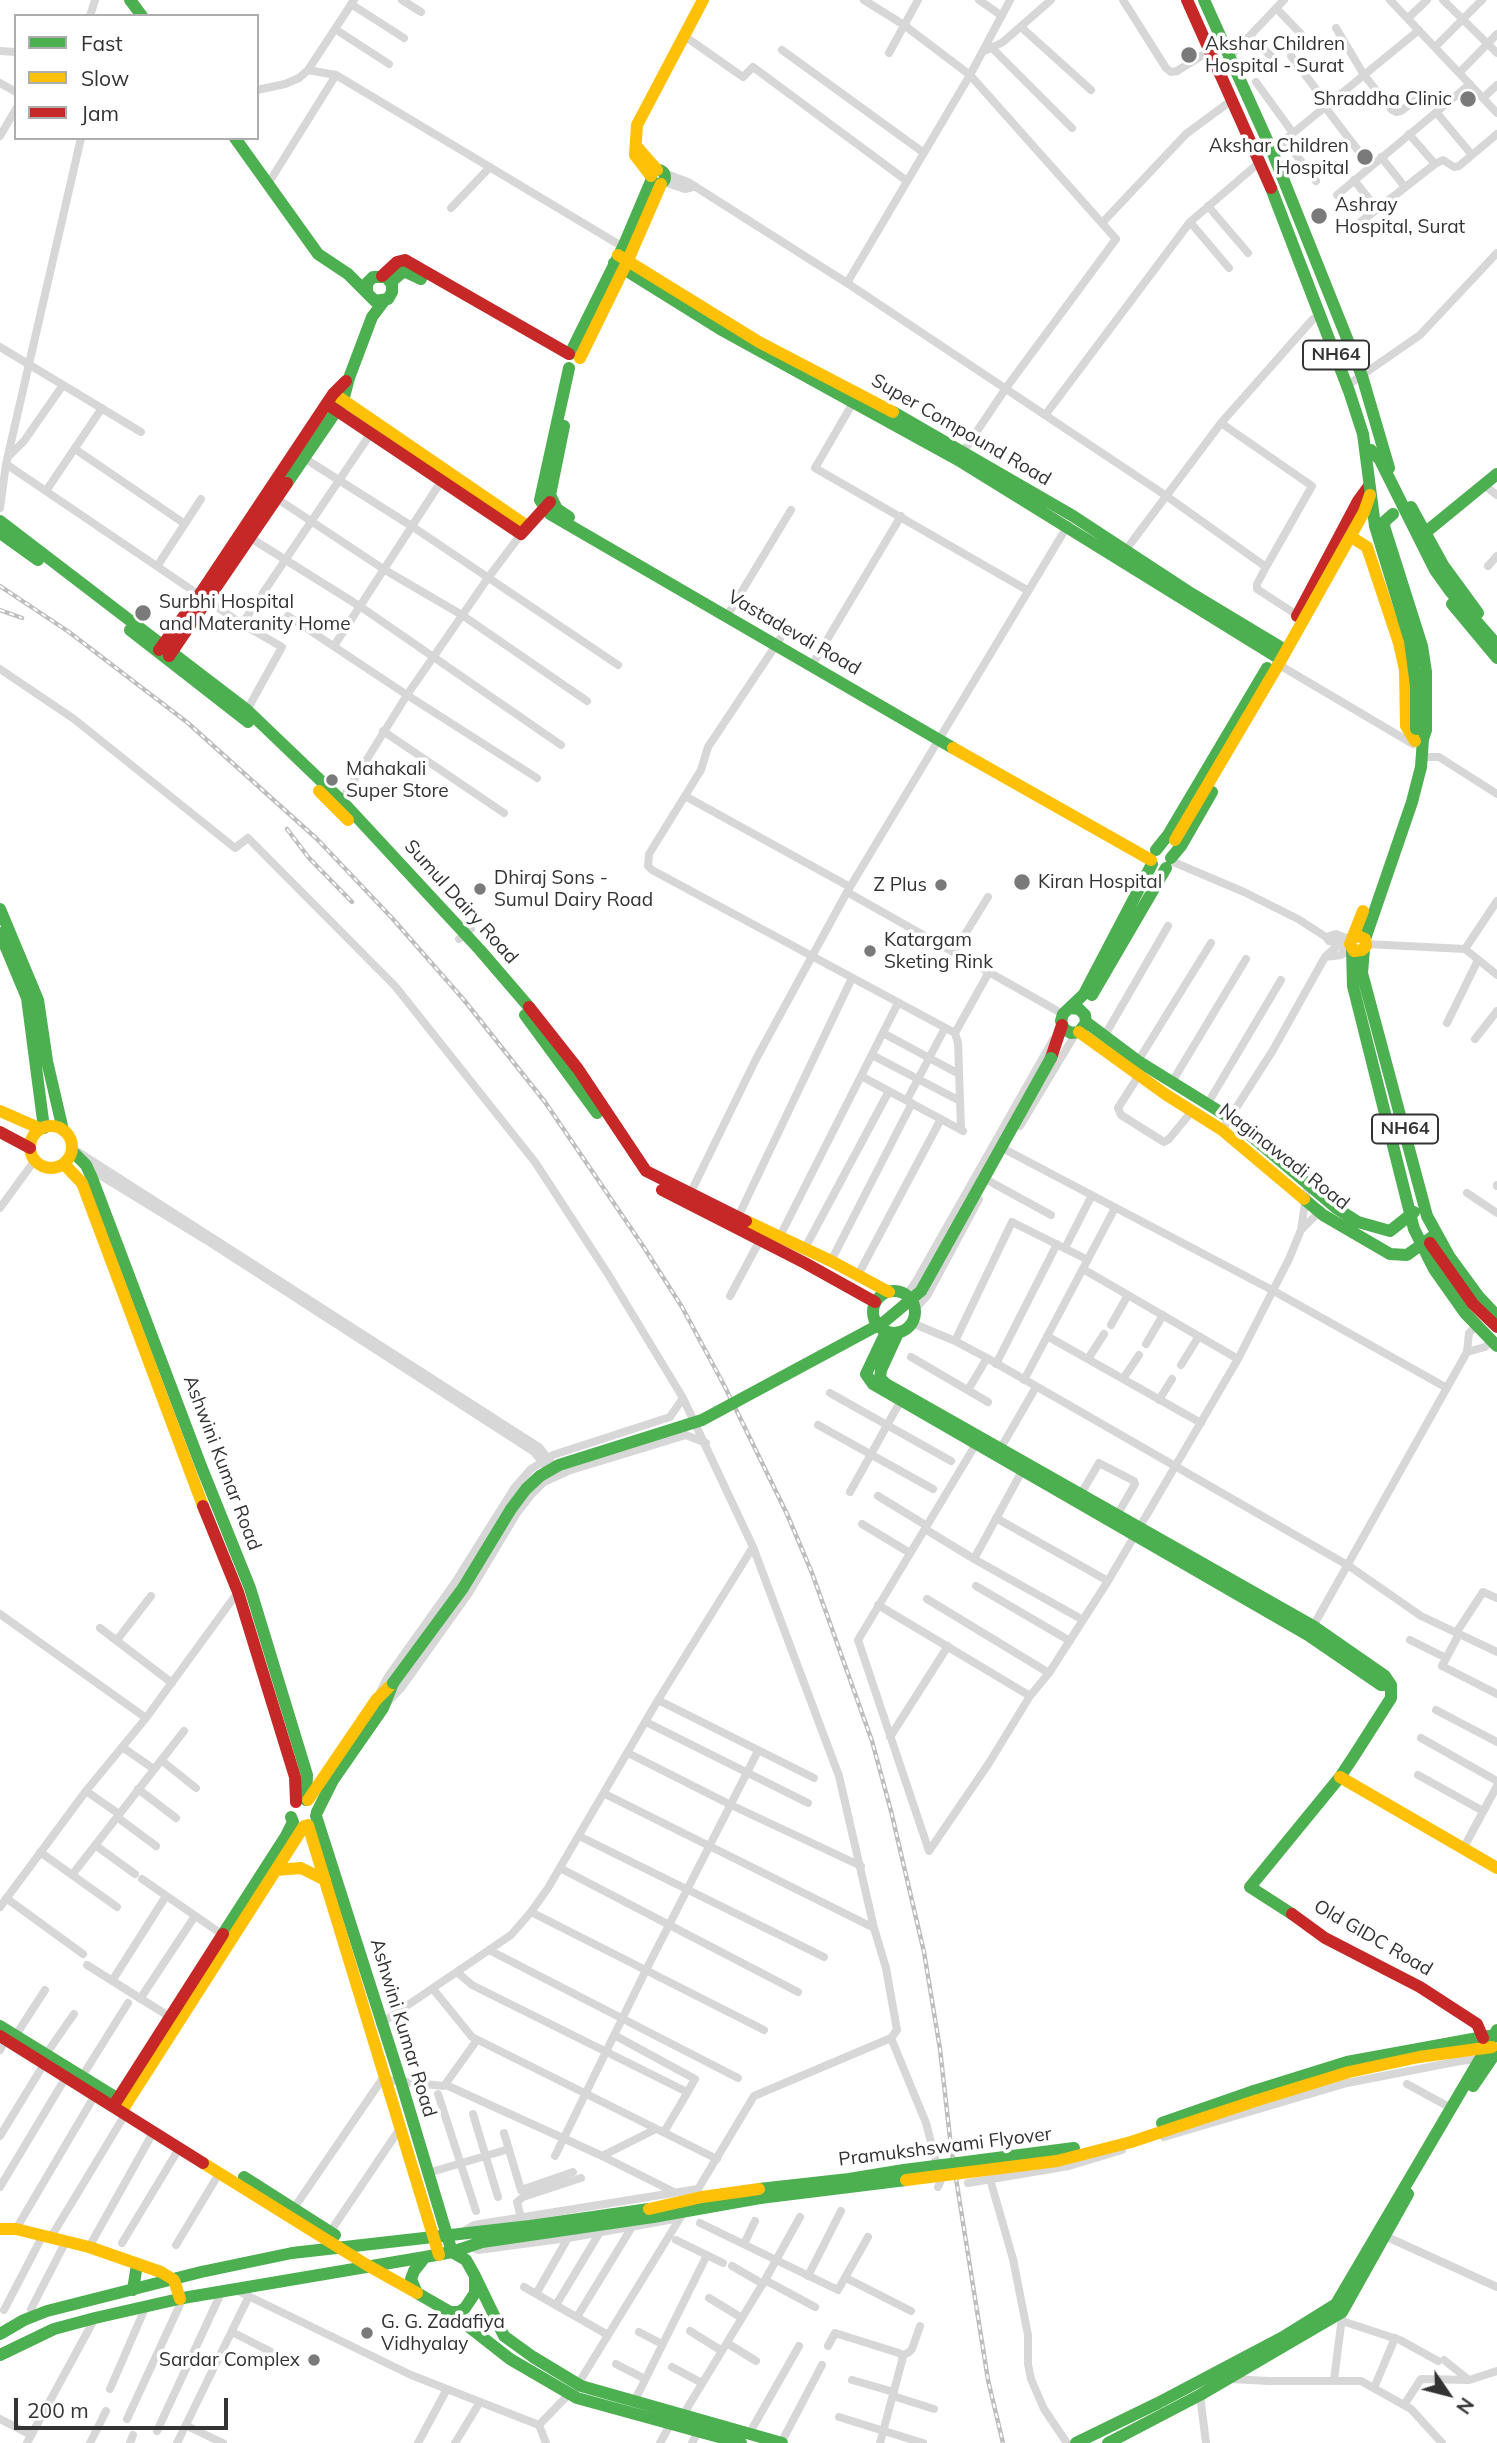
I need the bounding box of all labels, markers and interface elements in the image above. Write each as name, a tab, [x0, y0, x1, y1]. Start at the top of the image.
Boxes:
legend	[14, 14, 259, 140]
text: Fast	[81, 30, 123, 56]
place label: Akshar Children Hospital - Surat	[1205, 33, 1345, 77]
marker: Akshar Children Hospital - Surat	[1179, 45, 1199, 65]
text: Slow	[81, 65, 129, 91]
place label: Shraddha Clinic	[1313, 88, 1452, 110]
marker: Shraddha Clinic	[1458, 89, 1478, 109]
text: Jam	[81, 100, 119, 126]
place label: Akshar Children Hospital	[1209, 135, 1349, 179]
marker: Akshar Children Hospital	[1355, 147, 1375, 167]
place label: Ashray Hospital, Surat	[1335, 194, 1465, 238]
marker: Ashray Hospital, Surat	[1309, 206, 1329, 226]
road number: NH64	[1303, 340, 1369, 370]
street label: Super Compound Road	[867, 369, 1055, 491]
street label: Vastadevdi Road	[723, 586, 865, 680]
place label: Surbhi Hospital and Materanity Home	[159, 591, 351, 635]
marker: Surbhi Hospital and Materanity Home	[133, 603, 153, 623]
place label: Mahakali Super Store	[346, 758, 449, 802]
marker: Mahakali Super Store	[324, 772, 340, 788]
street label: Sumul Dairy Road	[399, 835, 523, 969]
place label: Dhiraj Sons - Sumul Dairy Road	[494, 867, 653, 911]
place label: Kiran Hospital	[1038, 871, 1162, 893]
marker: Kiran Hospital	[1012, 872, 1032, 892]
place label: Z Plus	[873, 874, 927, 896]
marker: Z Plus	[933, 877, 949, 893]
marker: Dhiraj Sons - Sumul Dairy Road	[472, 881, 488, 897]
place label: Katargam Sketing Rink	[884, 929, 993, 973]
marker: Katargam Sketing Rink	[862, 943, 878, 959]
street label: Naginawadi Road	[1214, 1099, 1354, 1215]
road number: NH64	[1372, 1114, 1438, 1144]
street label: Ashwini Kumar Road	[178, 1372, 266, 1554]
street label: Old GIDC Road	[1310, 1895, 1436, 1981]
street label: Ashwini Kumar Road	[365, 1936, 441, 2120]
street label: Pramukshswami Flyover	[837, 2123, 1053, 2171]
place label: G. G. Zadafiya Vidhyalay	[381, 2311, 505, 2355]
marker: G. G. Zadafiya Vidhyalay	[359, 2325, 375, 2341]
place label: Sardar Complex	[159, 2349, 300, 2371]
marker: Sardar Complex	[306, 2352, 322, 2368]
north arrow	[1413, 2359, 1483, 2429]
scale bar	[18, 2384, 231, 2428]
text: N	[1451, 2393, 1479, 2419]
text: 200 m	[27, 2397, 89, 2423]

